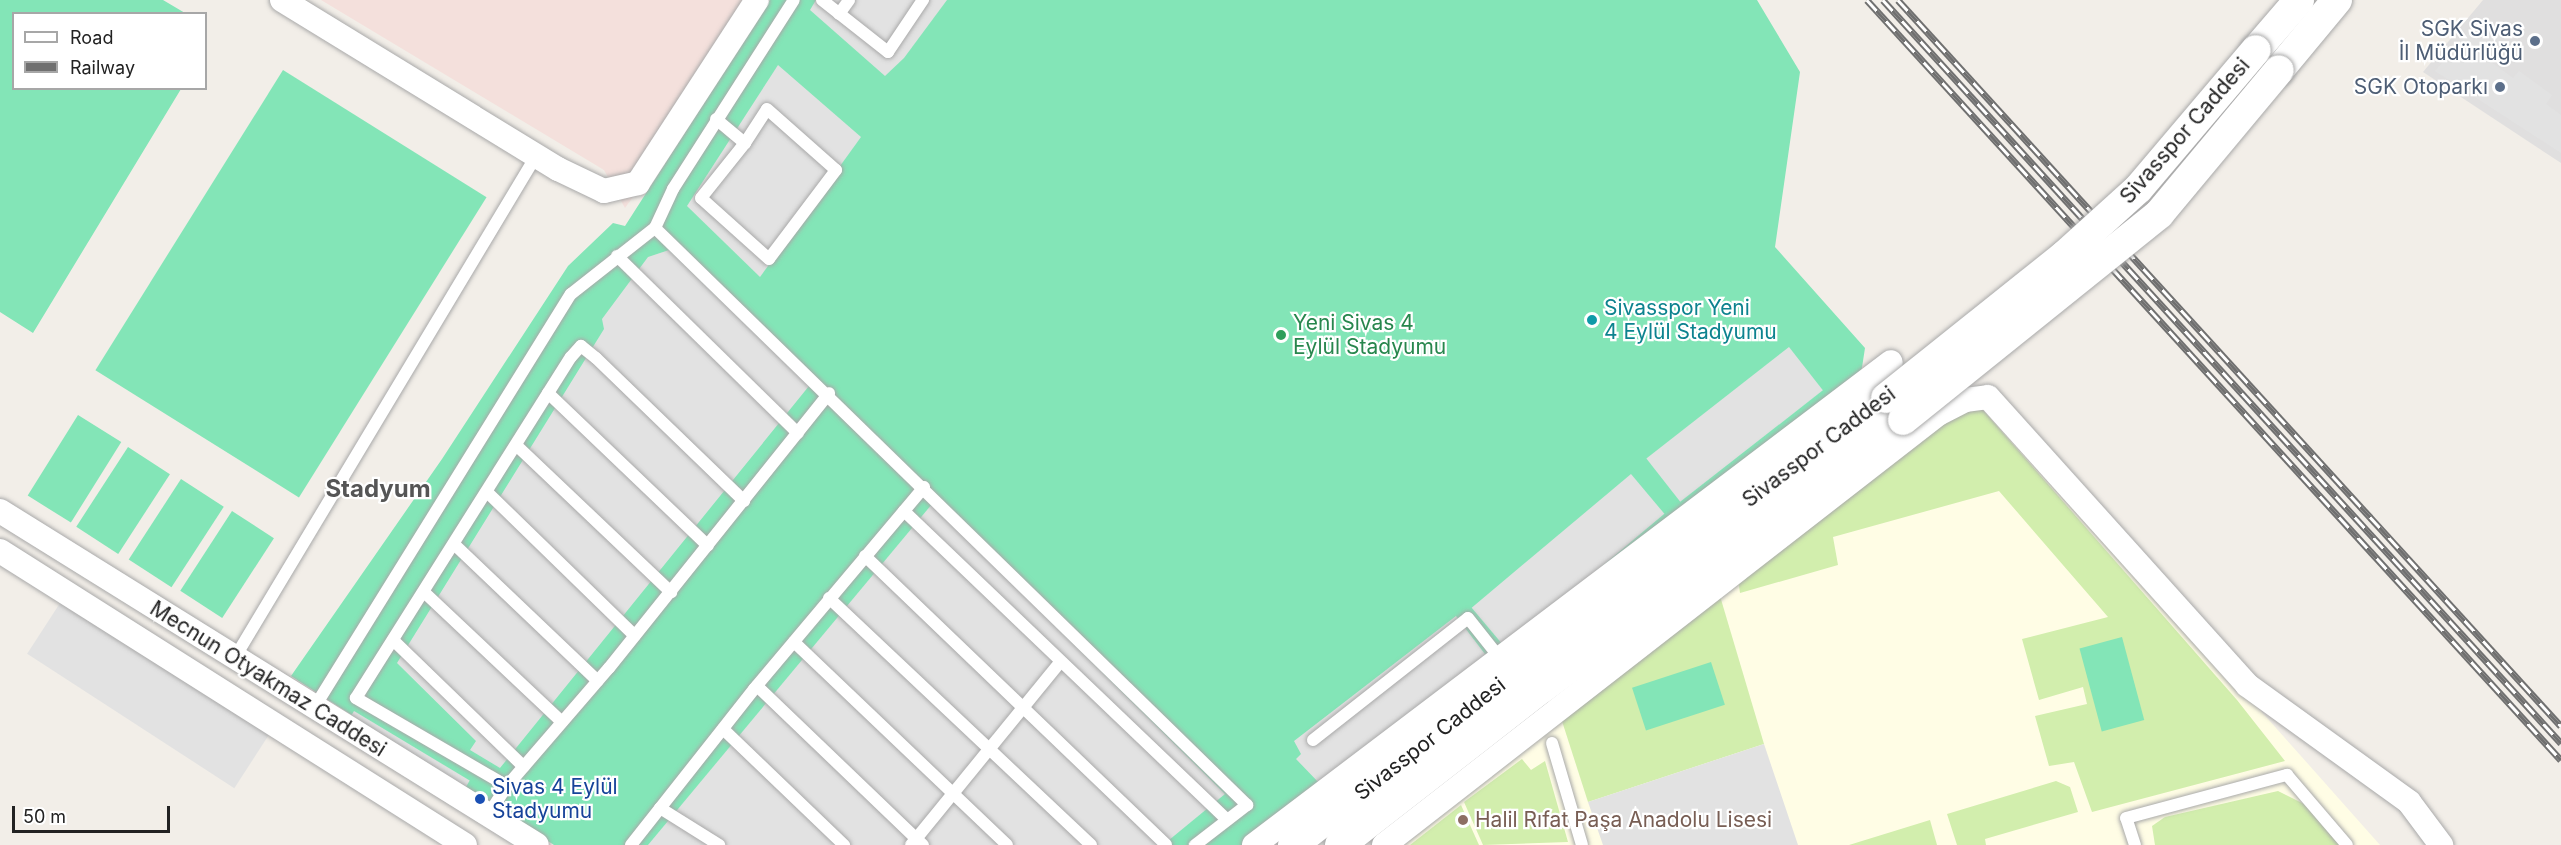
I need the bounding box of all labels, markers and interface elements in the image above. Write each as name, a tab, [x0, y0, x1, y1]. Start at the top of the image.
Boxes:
legend	[12, 12, 207, 90]
place label: SGK Sivas İl Müdürlüğü	[2399, 16, 2523, 66]
text: Road	[70, 27, 113, 48]
marker: SGK Sivas İl Müdürlüğü	[2528, 34, 2542, 48]
street label: Sivasspor Caddesi	[2115, 53, 2255, 209]
text: Railway	[70, 57, 135, 78]
place label: SGK Otoparkı	[2354, 74, 2488, 100]
marker: SGK Otoparkı	[2493, 80, 2507, 94]
place label: Sivasspor Yeni 4 Eylül Stadyumu	[1604, 295, 1777, 345]
place label: Yeni Sivas 4 Eylül Stadyumu	[1293, 310, 1446, 360]
marker: Sivasspor Yeni 4 Eylül Stadyumu	[1585, 313, 1599, 327]
marker: Yeni Sivas 4 Eylül Stadyumu	[1274, 328, 1288, 342]
street label: Sivasspor Caddesi	[1738, 381, 1900, 513]
district label: Stadyum	[325, 475, 431, 503]
street label: Mecnun Otyakmaz Caddesi	[145, 596, 391, 762]
street label: Sivasspor Caddesi	[1349, 672, 1511, 806]
place label: Sivas 4 Eylül Stadyumu	[492, 774, 618, 824]
marker: Sivas 4 Eylül Stadyumu	[473, 792, 487, 806]
scale bar	[15, 794, 172, 832]
text: 50 m	[23, 806, 66, 827]
place label: Halil Rıfat Paşa Anadolu Lisesi	[1475, 807, 1772, 833]
marker: Halil Rıfat Paşa Anadolu Lisesi	[1456, 813, 1470, 827]

